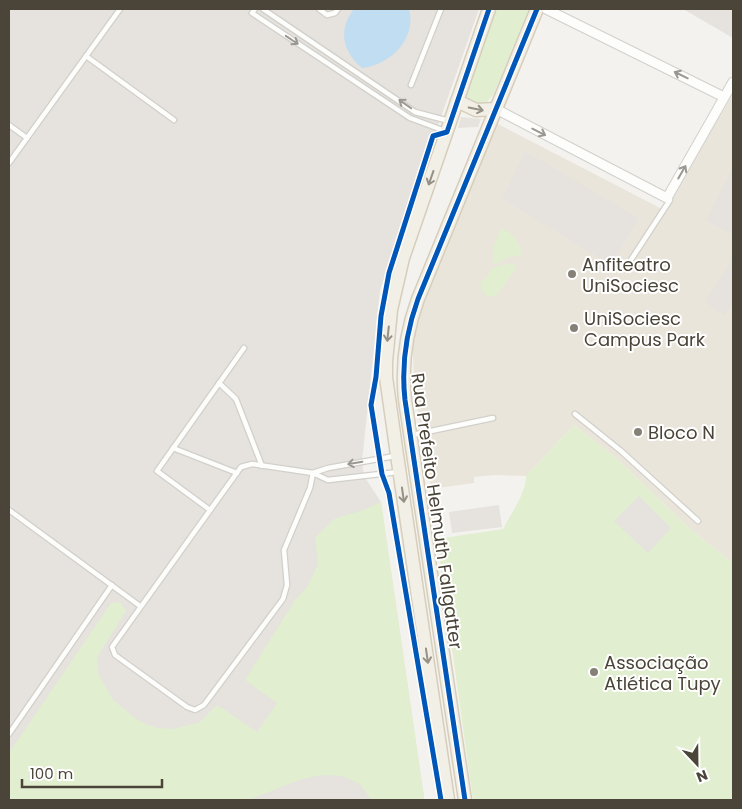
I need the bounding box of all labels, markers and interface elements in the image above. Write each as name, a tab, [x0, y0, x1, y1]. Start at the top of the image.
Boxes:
one-way arrow	[285, 35, 299, 45]
one-way arrow	[674, 70, 689, 80]
one-way arrow	[398, 99, 412, 109]
one-way arrow	[467, 105, 483, 114]
one-way arrow	[531, 128, 546, 137]
one-way arrow	[677, 165, 687, 179]
one-way arrow	[426, 169, 435, 185]
place label: Anfiteatro UniSociesc	[582, 252, 679, 298]
marker: Anfiteatro UniSociesc	[566, 268, 578, 280]
place label: UniSociesc Campus Park	[584, 306, 706, 352]
marker: UniSociesc Campus Park	[568, 322, 580, 334]
one-way arrow	[383, 326, 393, 342]
street label: Rua Prefeito Helmuth Fallgatter	[405, 371, 469, 651]
place label: Bloco N	[648, 420, 715, 445]
marker: Bloco N	[632, 426, 644, 438]
one-way arrow	[347, 458, 363, 468]
one-way arrow	[398, 487, 408, 503]
one-way arrow	[422, 648, 432, 664]
place label: Associação Atlética Tupy	[604, 650, 721, 696]
marker: Associação Atlética Tupy	[588, 666, 600, 678]
north arrow	[672, 739, 722, 789]
scale bar	[22, 756, 162, 788]
text: 100 m	[30, 763, 73, 784]
text: N	[693, 765, 710, 787]

